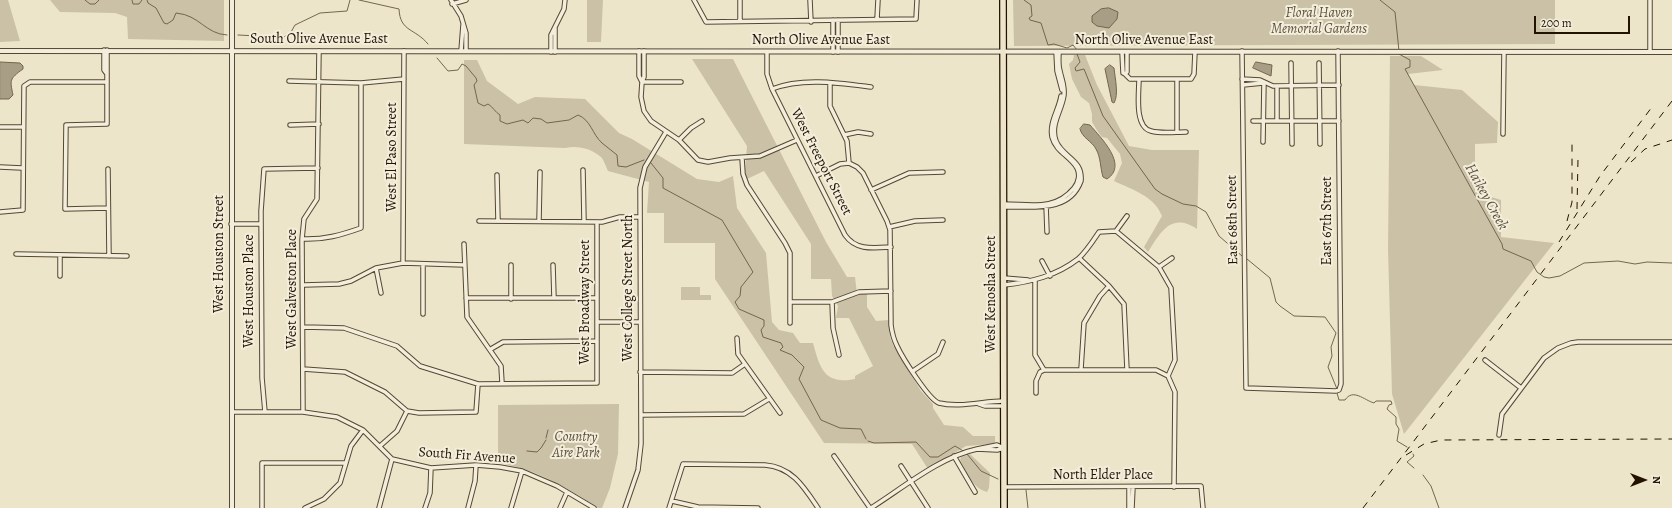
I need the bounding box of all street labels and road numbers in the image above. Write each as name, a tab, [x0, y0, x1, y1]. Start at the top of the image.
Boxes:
street label: South Olive Avenue East	[250, 32, 388, 48]
street label: North Olive Avenue East	[752, 33, 890, 49]
street label: North Olive Avenue East	[1075, 33, 1213, 49]
street label: West El Paso Street	[385, 102, 401, 212]
street label: West Freeport Street	[787, 106, 855, 218]
street label: East 68th Street	[1224, 175, 1242, 265]
street label: East 67th Street	[1320, 176, 1336, 266]
street label: West Houston Street	[212, 195, 228, 313]
street label: West College Street North	[621, 214, 637, 362]
street label: West Galveston Place	[285, 229, 301, 349]
street label: West Houston Place	[242, 234, 258, 348]
street label: West Kenosha Street	[984, 235, 1000, 353]
street label: West Broadway Street	[578, 239, 594, 365]
street label: South Fir Avenue	[418, 444, 516, 468]
street label: North Elder Place	[1053, 468, 1153, 484]

